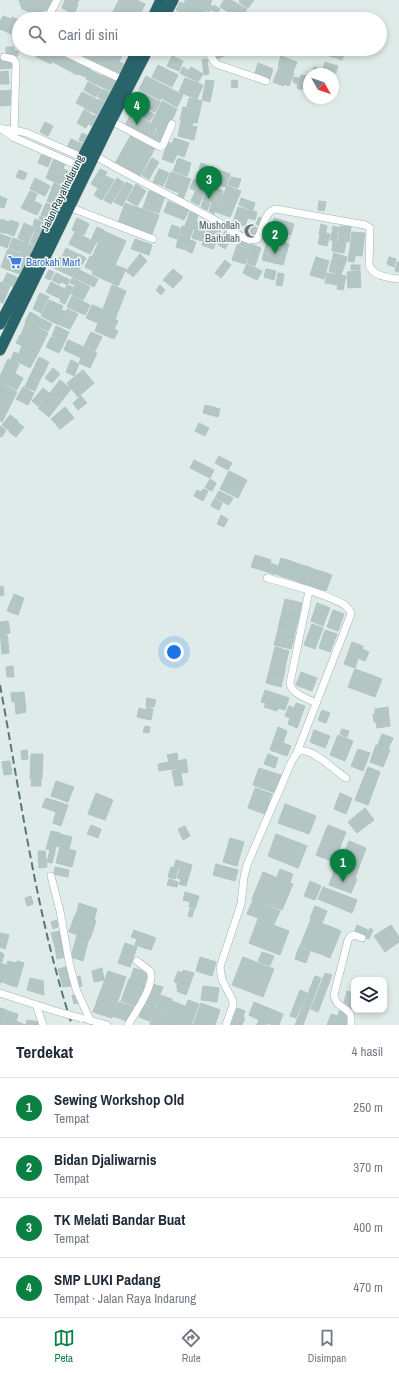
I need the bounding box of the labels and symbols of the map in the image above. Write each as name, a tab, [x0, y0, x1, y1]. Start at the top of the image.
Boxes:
north arrow	[303, 68, 339, 104]
pin: 4	[124, 92, 150, 125]
street label: Jalan Raya Indarung	[37, 153, 87, 233]
pin: 3	[196, 166, 222, 199]
place label: Mushollah Baitullah	[199, 218, 240, 245]
pin: 2	[262, 221, 288, 254]
mosque icon: Mushollah Baitullah	[243, 223, 259, 239]
supermarket icon: Barokah Mart	[7, 254, 23, 270]
place label: Barokah Mart	[26, 255, 81, 269]
your location	[164, 642, 184, 662]
pin: 1	[330, 849, 356, 882]

